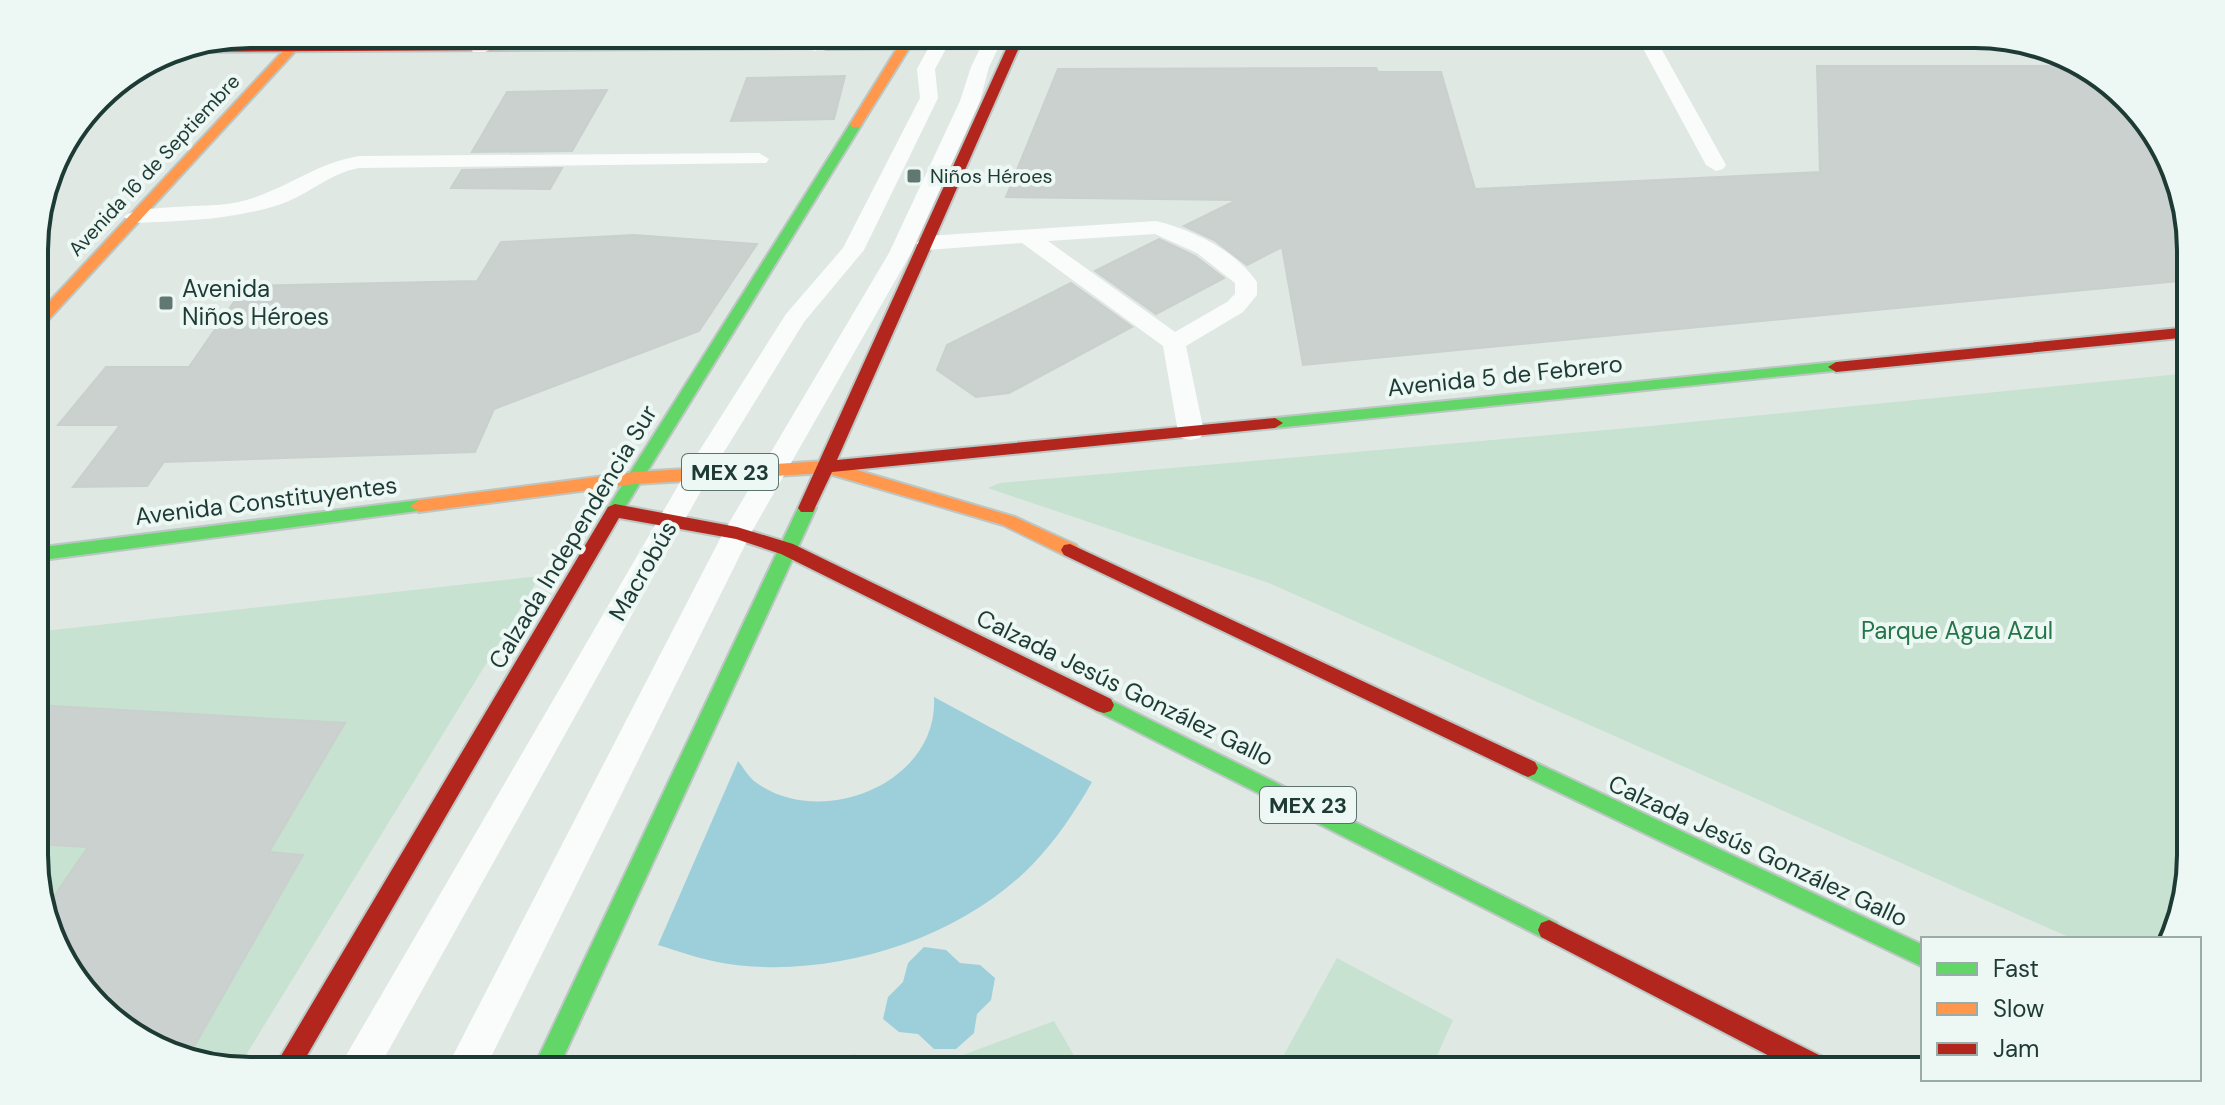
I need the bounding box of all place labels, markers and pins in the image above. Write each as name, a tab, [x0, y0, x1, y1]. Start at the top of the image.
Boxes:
place label: Niños Héroes	[930, 163, 1053, 189]
marker: Niños Héroes	[905, 167, 923, 185]
place label: Avenida Niños Héroes	[182, 273, 329, 332]
marker: Avenida Niños Héroes	[157, 294, 175, 312]

